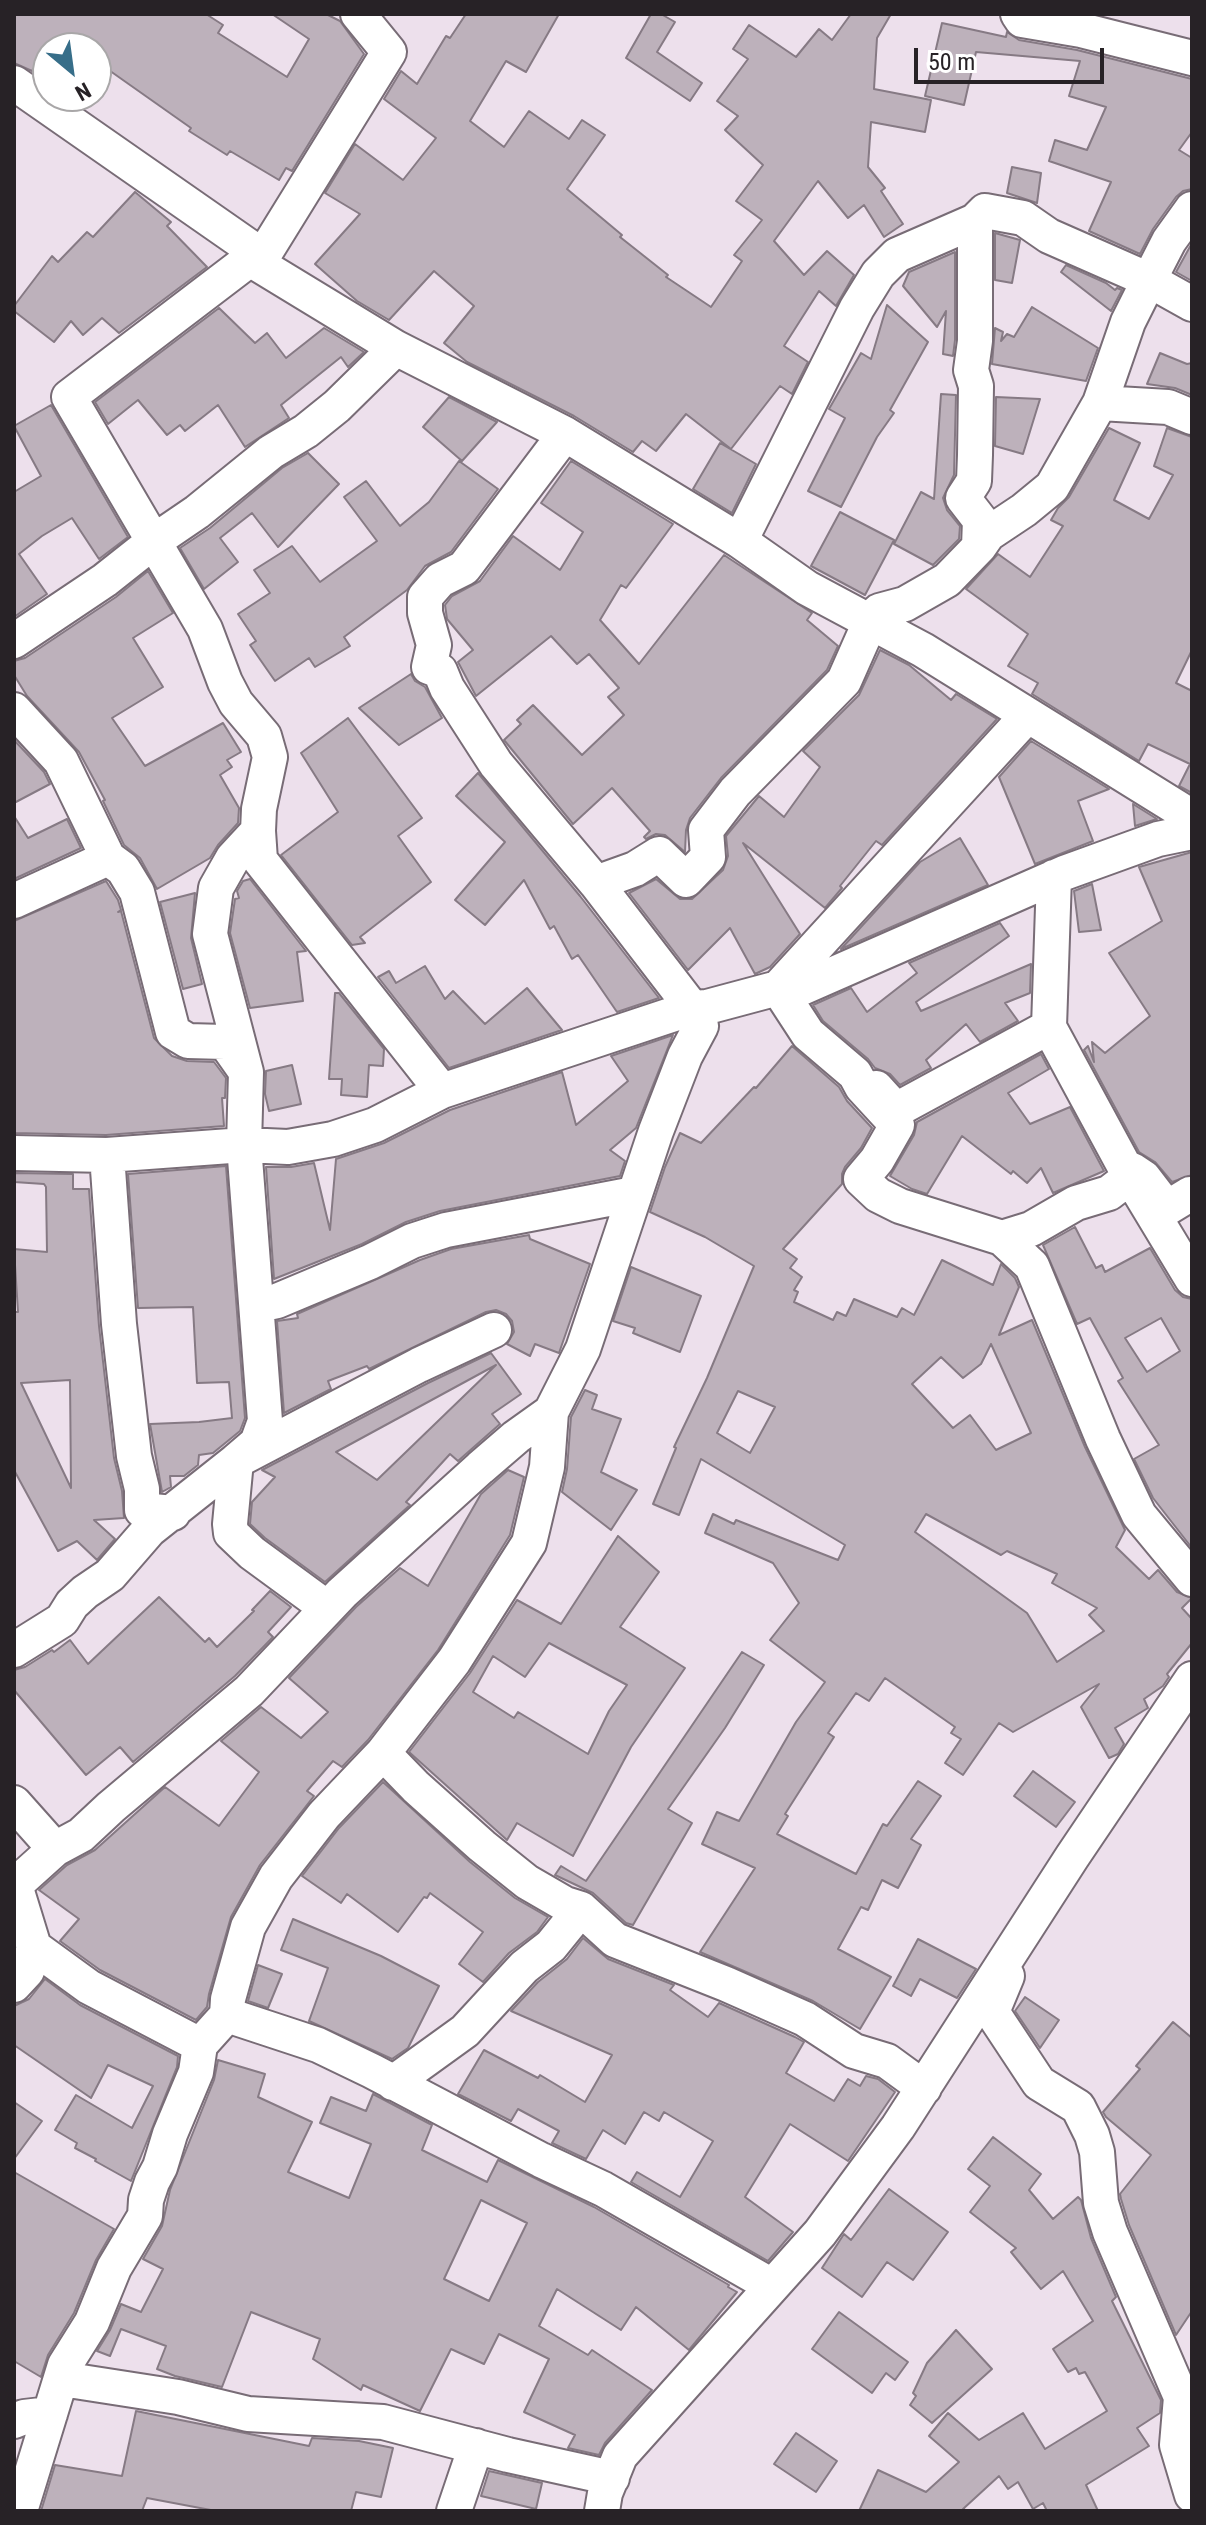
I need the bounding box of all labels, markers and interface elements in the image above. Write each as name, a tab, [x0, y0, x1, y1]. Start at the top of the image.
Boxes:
north arrow	[32, 32, 112, 112]
scale bar	[918, 32, 1108, 82]
text: 50 m	[928, 48, 975, 76]
text: N	[71, 77, 95, 106]

